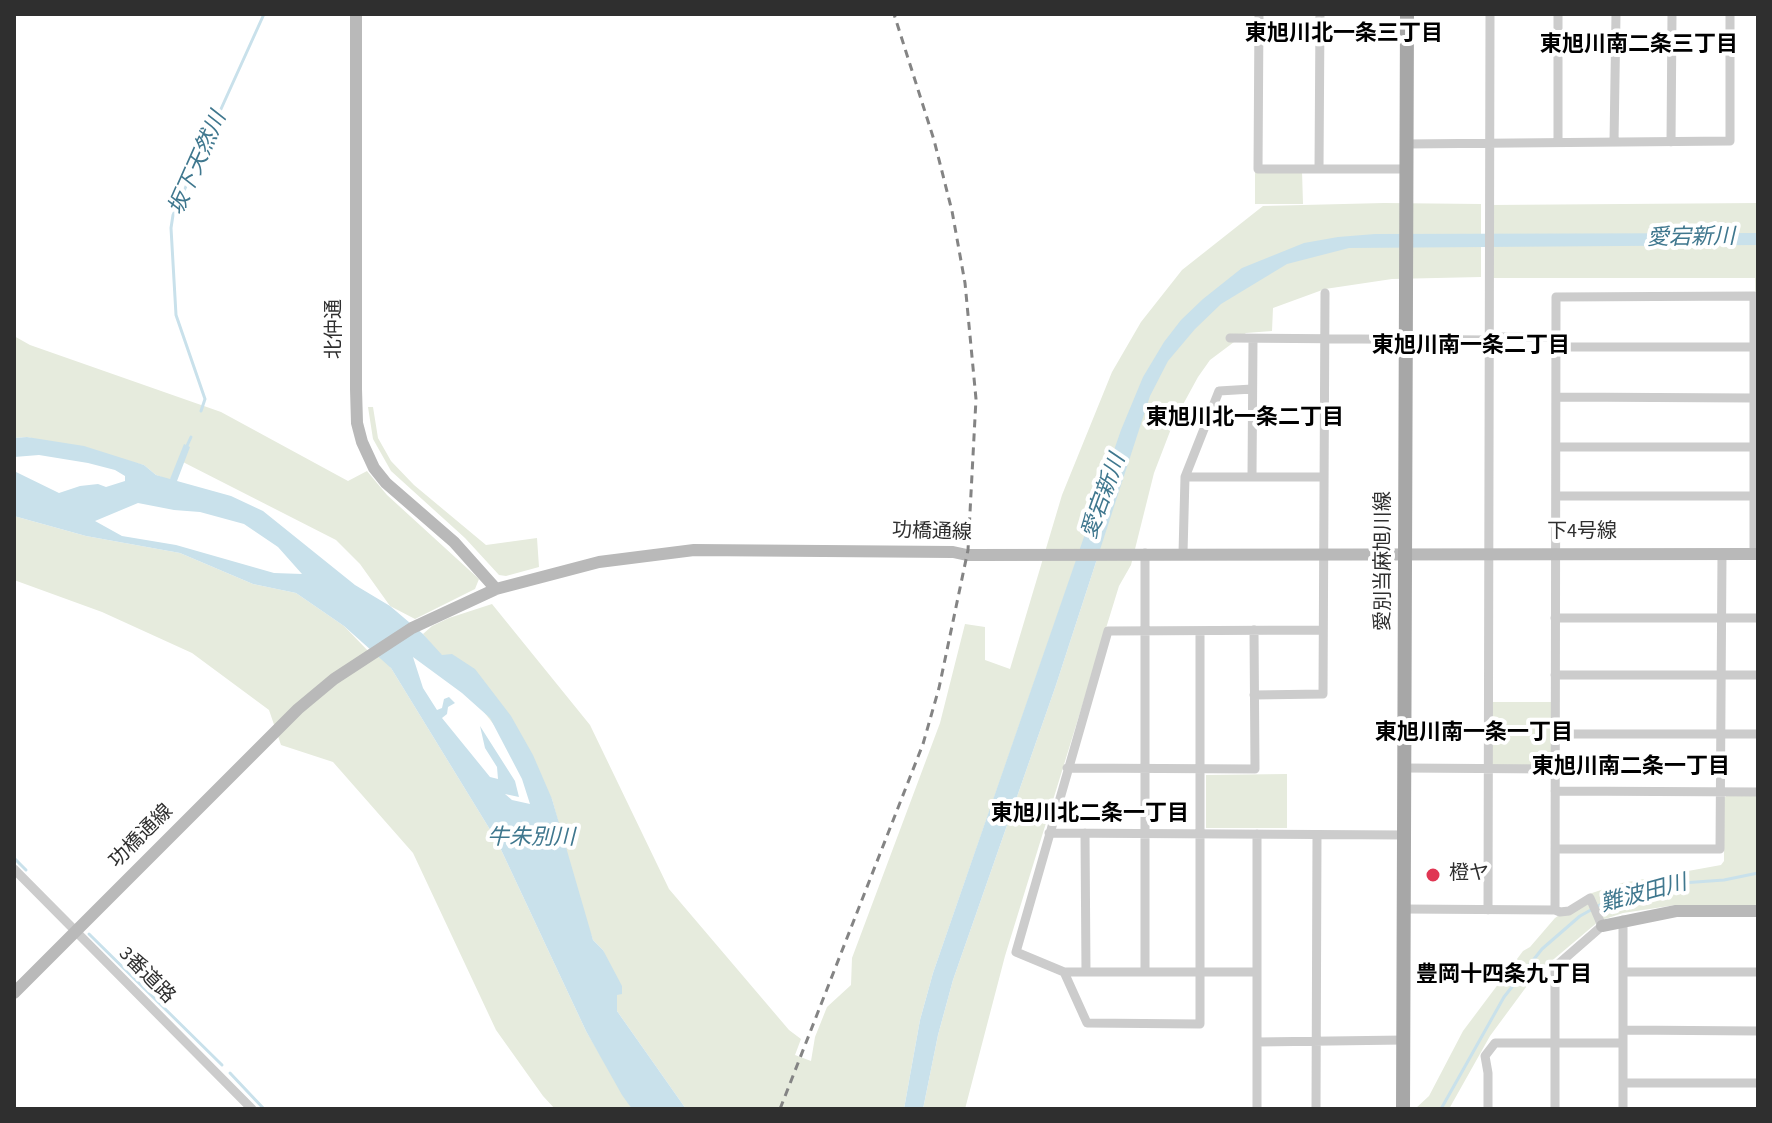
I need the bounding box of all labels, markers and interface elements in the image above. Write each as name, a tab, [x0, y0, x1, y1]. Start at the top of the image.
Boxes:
district label: 東旭川北一条三丁目	[1245, 22, 1443, 48]
district label: 東旭川南二条三丁目	[1540, 33, 1738, 59]
water label: 坂下天然川	[165, 108, 233, 220]
water label: 愛宕新川	[1647, 225, 1735, 253]
street label: 北仲通	[324, 299, 348, 359]
district label: 東旭川南一条二丁目	[1372, 334, 1570, 360]
district label: 東旭川北一条二丁目	[1146, 406, 1344, 432]
water label: 愛宕新川	[1078, 451, 1132, 543]
street label: 愛別当麻旭川線	[1373, 491, 1397, 631]
street label: 功橋通線	[892, 520, 972, 546]
street label: 下4号線	[1547, 521, 1617, 545]
district label: 東旭川南一条一丁目	[1375, 721, 1573, 747]
district label: 東旭川南二条一丁目	[1532, 755, 1730, 781]
street label: 功橋通線	[105, 800, 179, 874]
district label: 東旭川北二条一丁目	[991, 802, 1189, 828]
water label: 牛朱別川	[487, 826, 575, 852]
place label: 橙ヤ	[1449, 863, 1489, 887]
marker: 橙ヤ	[1424, 866, 1442, 884]
water label: 難波田川	[1598, 871, 1690, 919]
street label: 3番道路	[113, 943, 179, 1009]
district label: 豊岡十四条九丁目	[1416, 963, 1592, 989]

